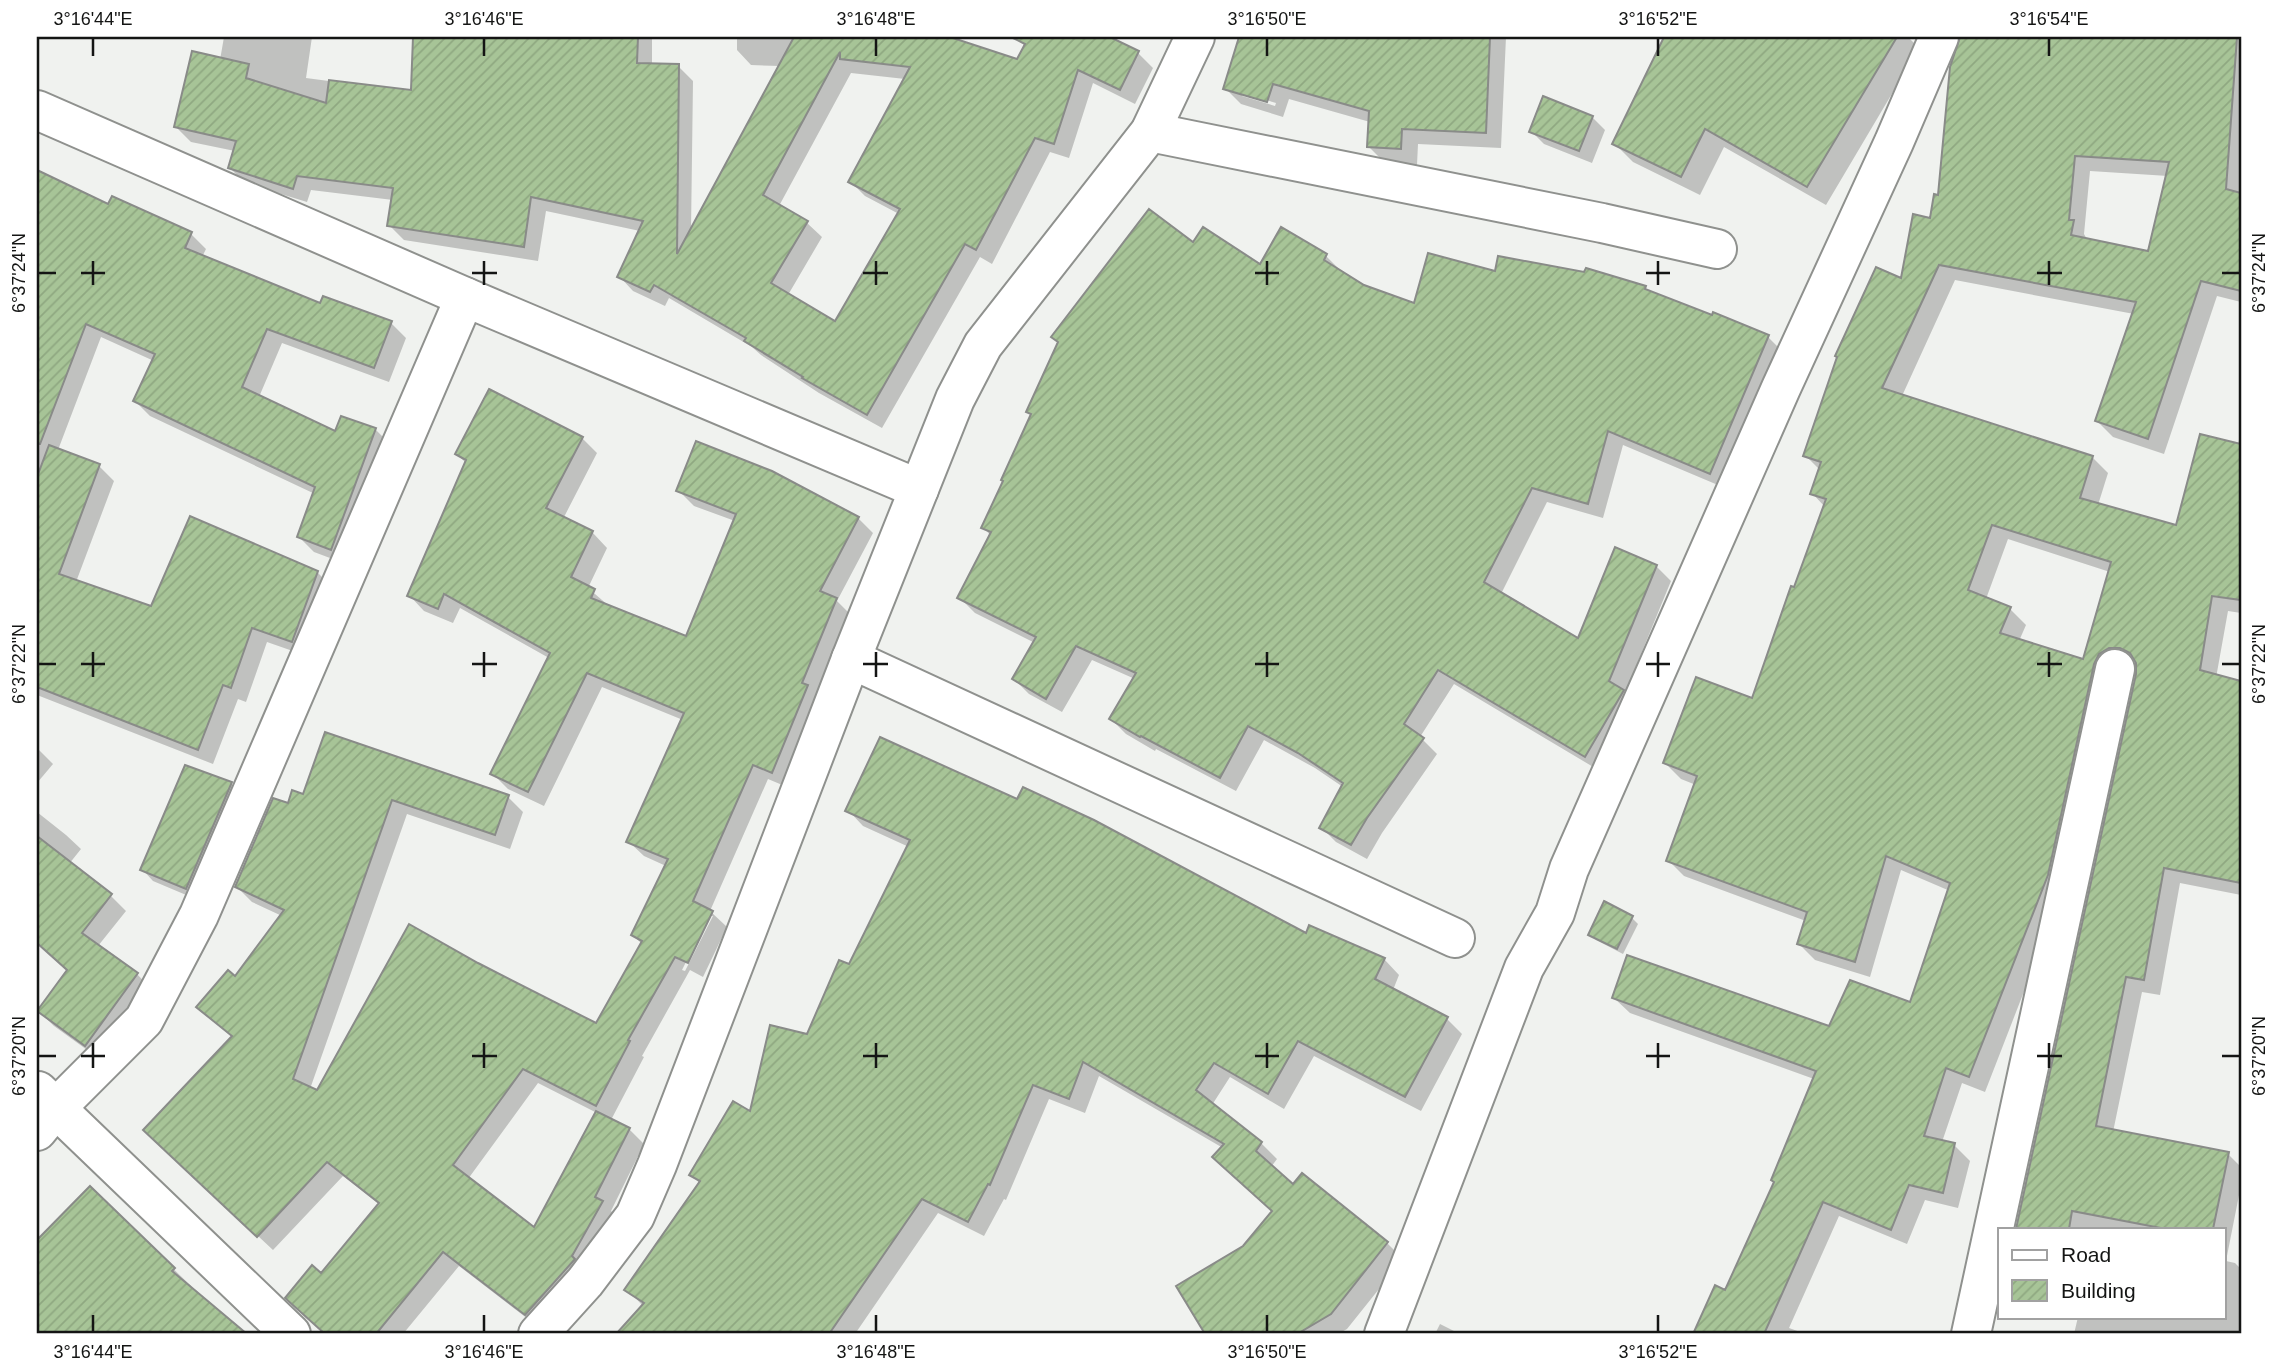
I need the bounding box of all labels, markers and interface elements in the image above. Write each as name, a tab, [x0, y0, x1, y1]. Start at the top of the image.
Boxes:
text: 3°16'44"E	[53, 9, 133, 29]
text: 3°16'46"E	[444, 9, 524, 29]
text: 3°16'48"E	[836, 9, 916, 29]
text: 3°16'50"E	[1227, 9, 1307, 29]
text: 3°16'52"E	[1618, 9, 1698, 29]
text: 3°16'54"E	[2009, 9, 2089, 29]
text: 6°37'24"N	[9, 233, 29, 313]
text: 6°37'24"N	[2249, 233, 2269, 313]
text: 6°37'22"N	[9, 624, 29, 704]
text: 6°37'22"N	[2249, 624, 2269, 704]
text: 6°37'20"N	[9, 1016, 29, 1096]
text: 6°37'20"N	[2249, 1016, 2269, 1096]
legend	[1998, 1228, 2226, 1318]
text: Road	[2061, 1243, 2111, 1266]
text: Building	[2061, 1279, 2136, 1302]
text: 3°16'44"E	[53, 1342, 133, 1362]
text: 3°16'46"E	[444, 1342, 524, 1362]
text: 3°16'48"E	[836, 1342, 916, 1362]
text: 3°16'50"E	[1227, 1342, 1307, 1362]
text: 3°16'52"E	[1618, 1342, 1698, 1362]

